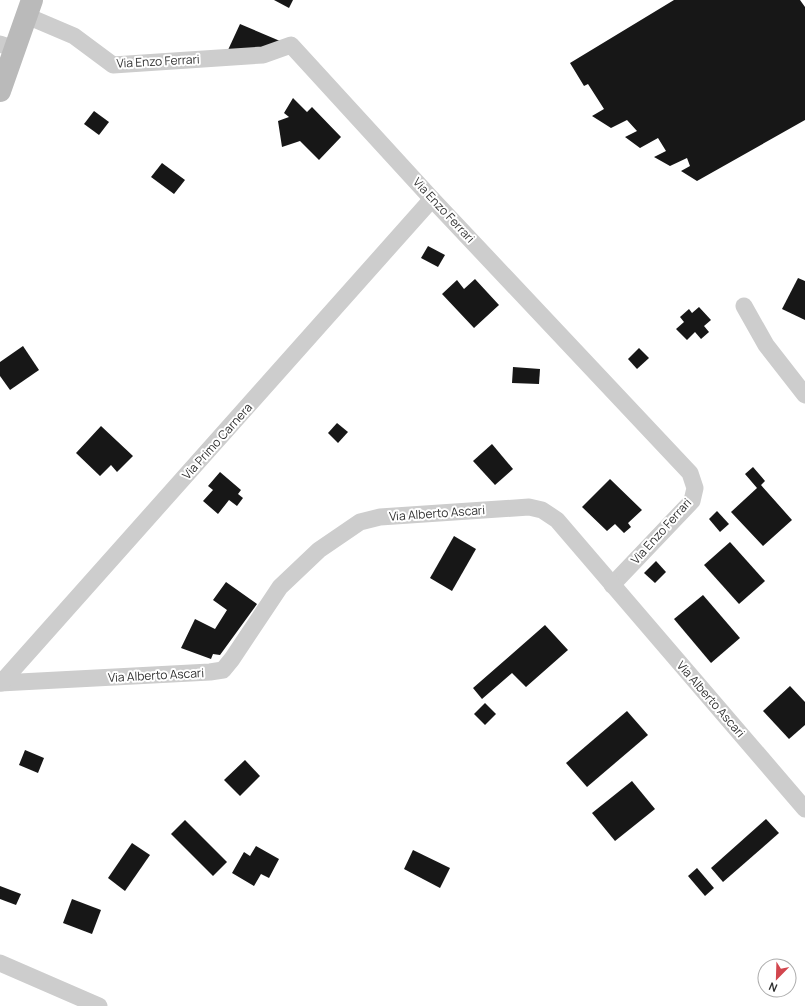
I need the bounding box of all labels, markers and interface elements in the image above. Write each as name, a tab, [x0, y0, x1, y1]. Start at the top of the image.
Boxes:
street label: Via Enzo Ferrari	[116, 50, 200, 72]
street label: Via Enzo Ferrari	[409, 174, 479, 246]
street label: Via Primo Carnera	[178, 399, 256, 483]
street label: Via Enzo Ferrari	[627, 494, 695, 568]
street label: Via Alberto Ascari	[388, 501, 486, 525]
street label: Via Alberto Ascari	[673, 657, 749, 741]
street label: Via Alberto Ascari	[108, 664, 204, 686]
north arrow	[757, 958, 797, 998]
text: N	[766, 979, 779, 996]

